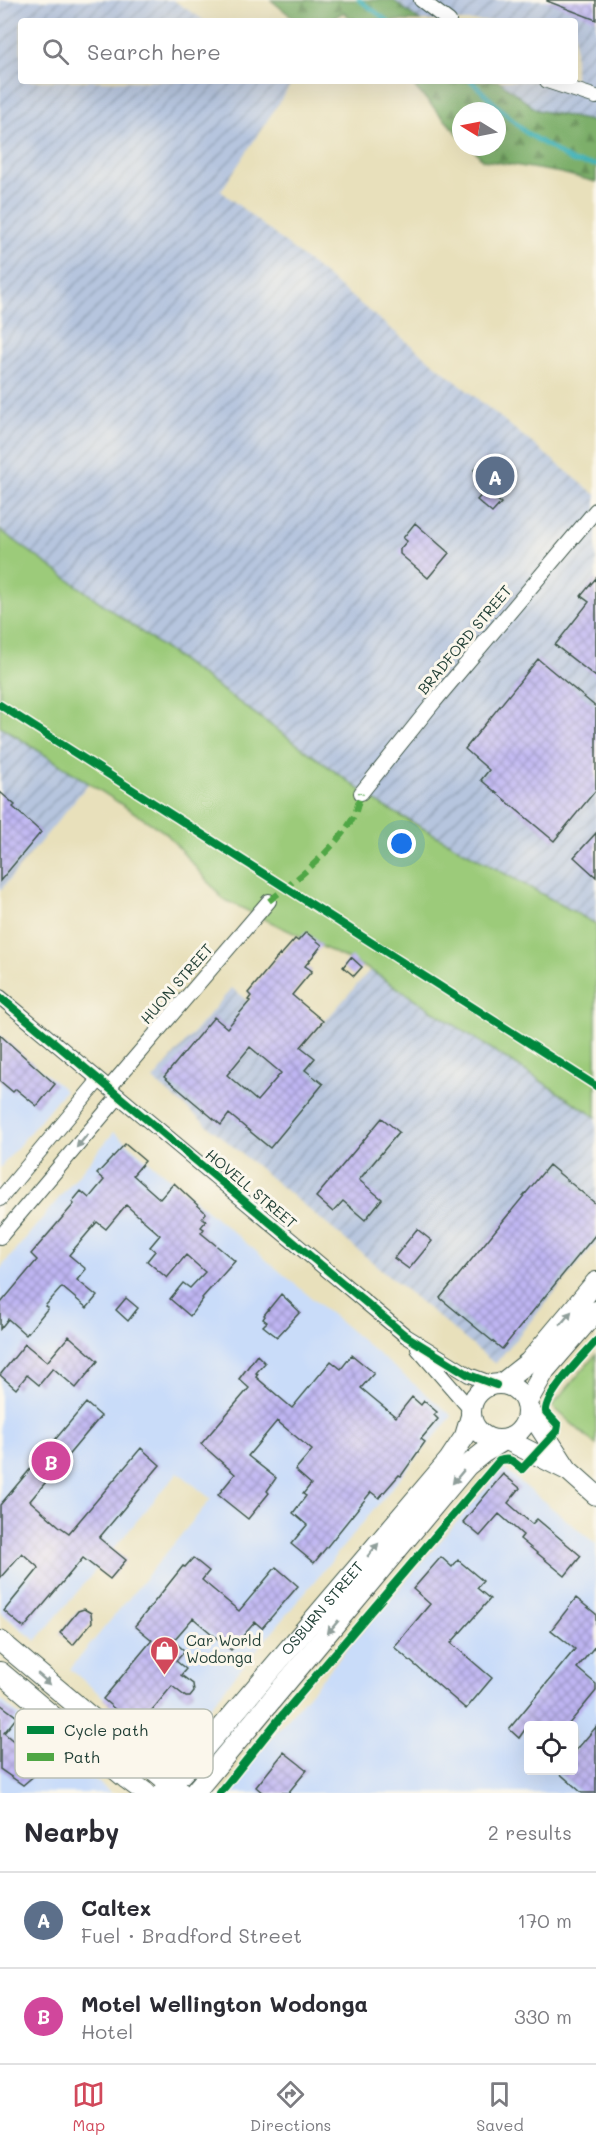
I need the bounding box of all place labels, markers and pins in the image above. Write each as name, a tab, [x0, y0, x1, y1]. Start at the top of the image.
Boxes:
pin: A	[476, 454, 514, 498]
pin: B	[32, 1438, 70, 1484]
place label: Car World Wodonga	[186, 1630, 261, 1667]
shop icon: Car World Wodonga	[149, 1634, 181, 1676]

